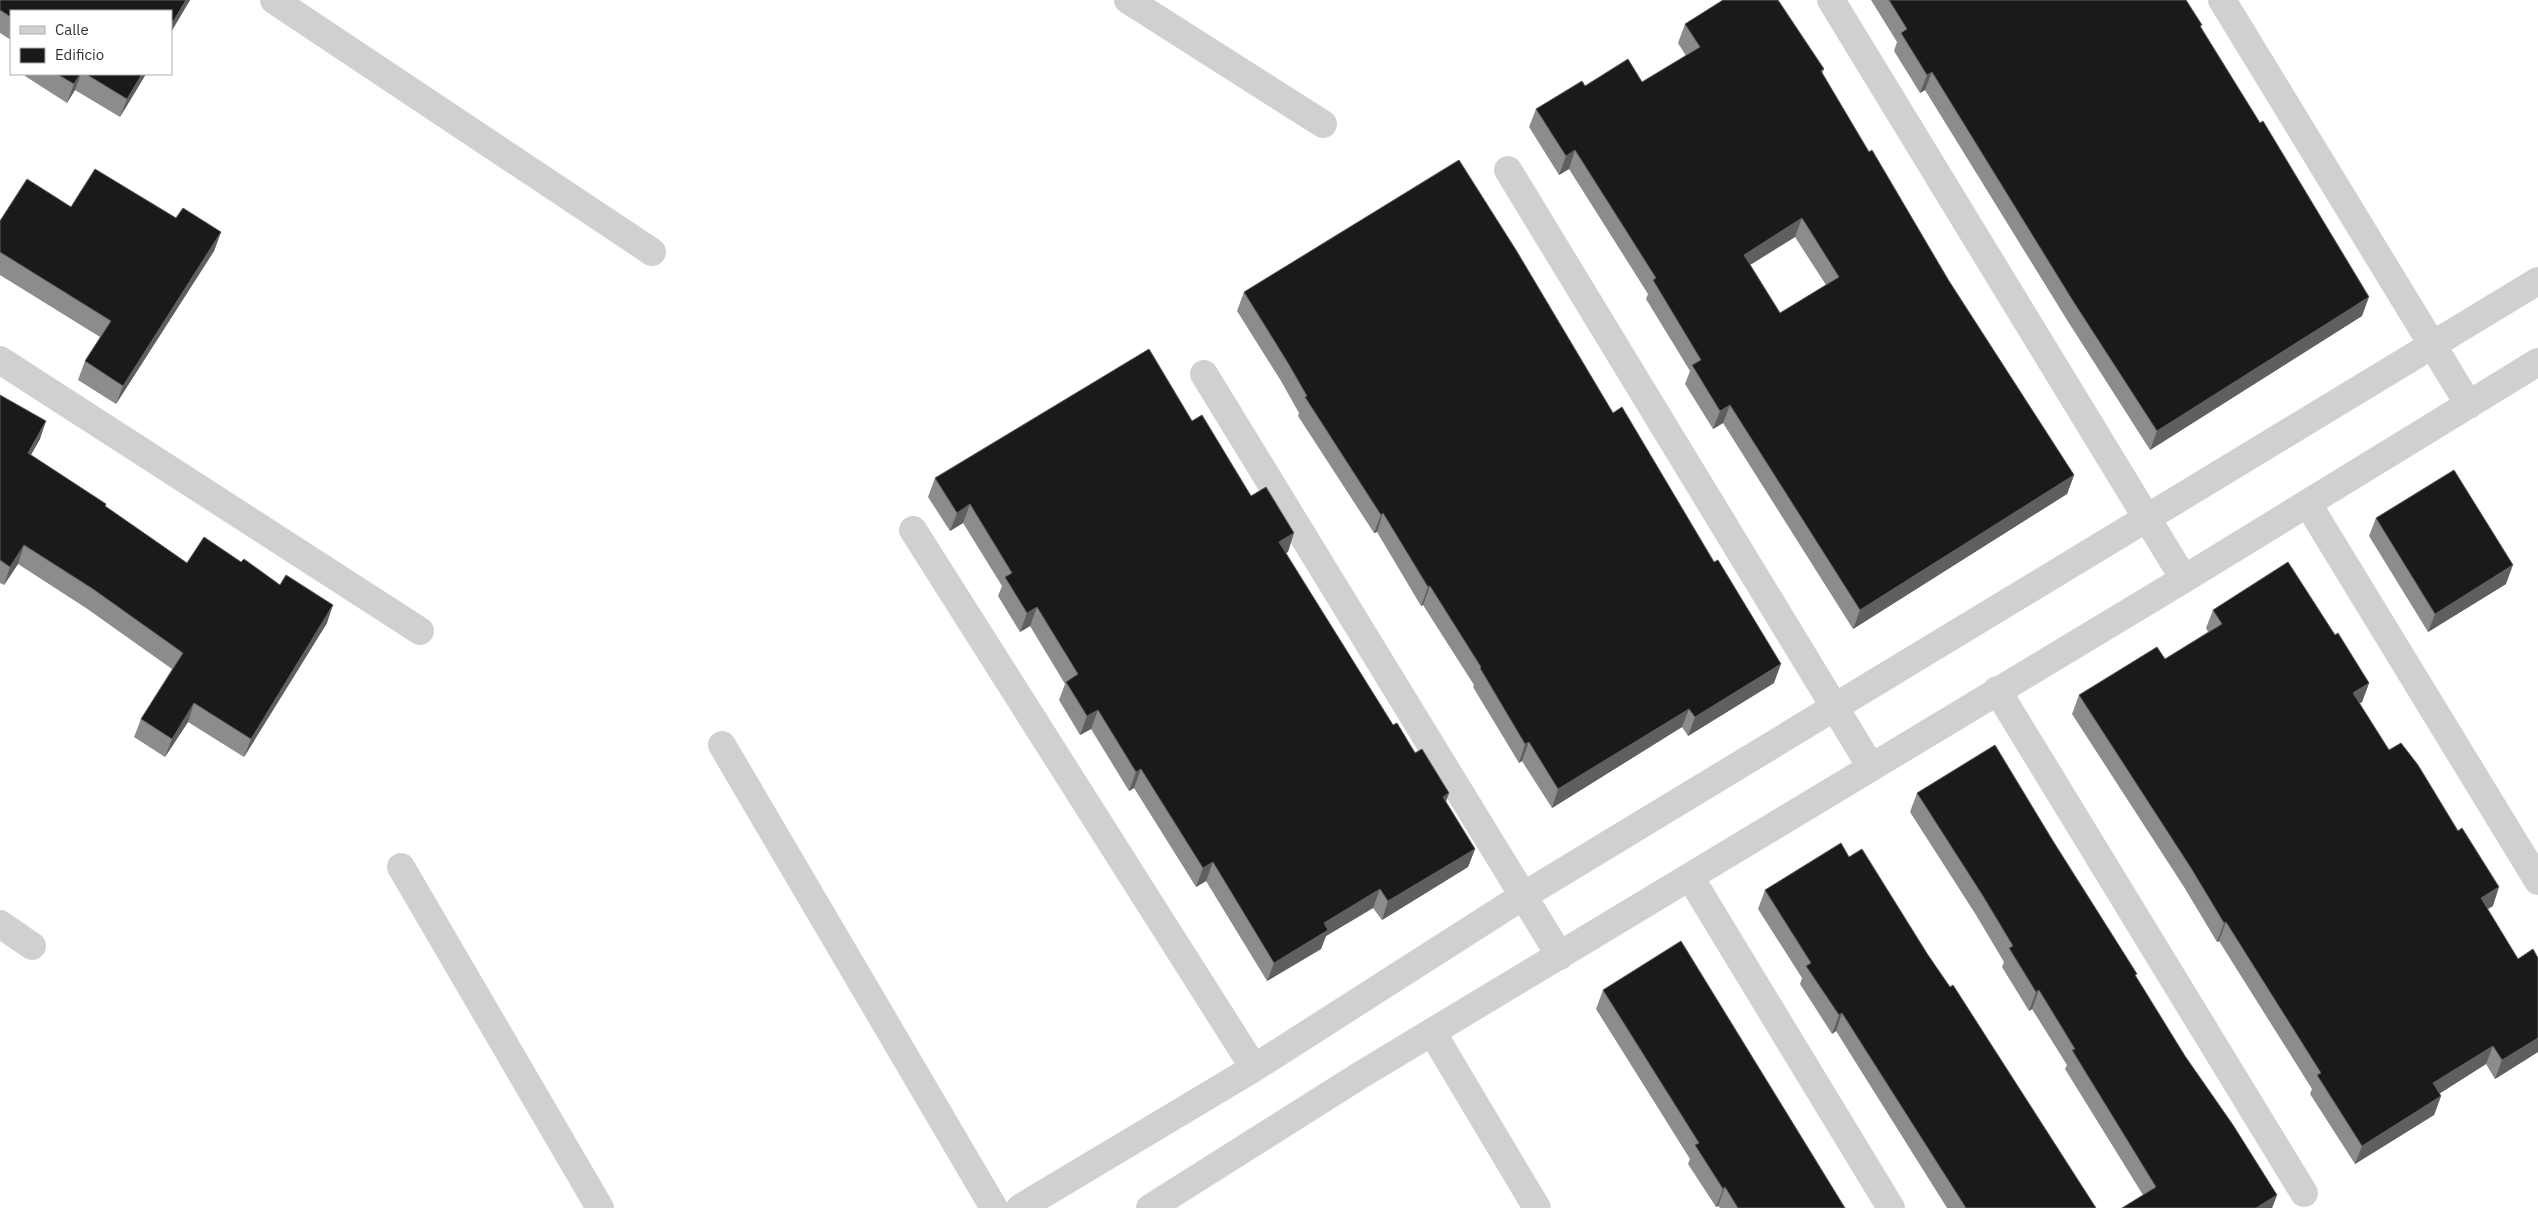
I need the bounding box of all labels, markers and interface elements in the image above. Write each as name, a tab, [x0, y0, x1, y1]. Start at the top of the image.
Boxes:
legend	[10, 10, 172, 75]
text: Calle	[55, 20, 89, 39]
text: Edificio	[55, 45, 104, 64]

